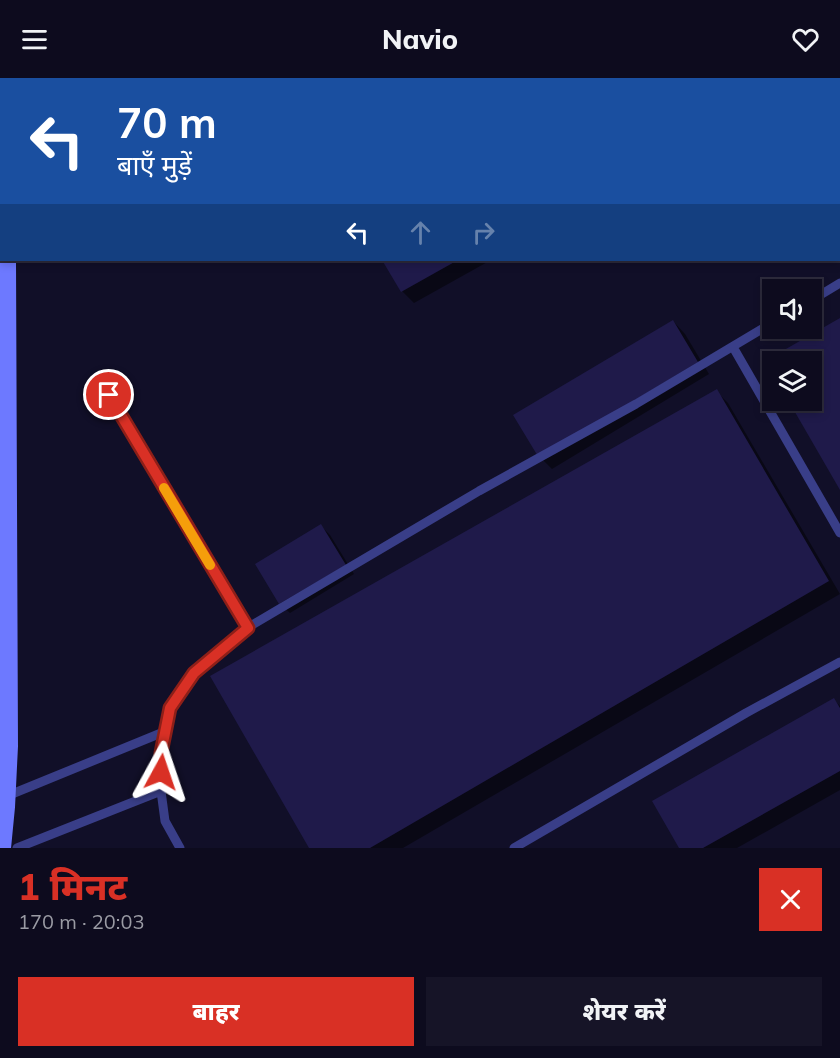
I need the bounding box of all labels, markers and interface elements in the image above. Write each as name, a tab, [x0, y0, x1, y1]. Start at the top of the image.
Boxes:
text: Navio	[382, 22, 458, 56]
icon: menu	[18, 23, 51, 56]
icon: heart	[789, 23, 822, 56]
text: 70 m	[117, 96, 217, 149]
icon: left	[18, 102, 96, 180]
text: बाएँ मुड़ें	[117, 148, 192, 182]
icon: left	[341, 216, 374, 249]
icon: ahead	[404, 216, 437, 249]
icon: right	[467, 216, 500, 249]
map controls	[762, 279, 822, 411]
button: sound	[762, 279, 822, 339]
button: layers	[762, 351, 822, 411]
pin	[83, 369, 134, 420]
icon: arrive	[92, 378, 125, 411]
position arrow	[129, 740, 193, 804]
text: 1 मिनट	[18, 864, 127, 909]
button: close	[759, 868, 822, 931]
text: 170 m · 20:03	[18, 909, 144, 934]
button: बाहर	[18, 977, 414, 1046]
button: शेयर करें	[426, 977, 822, 1046]

